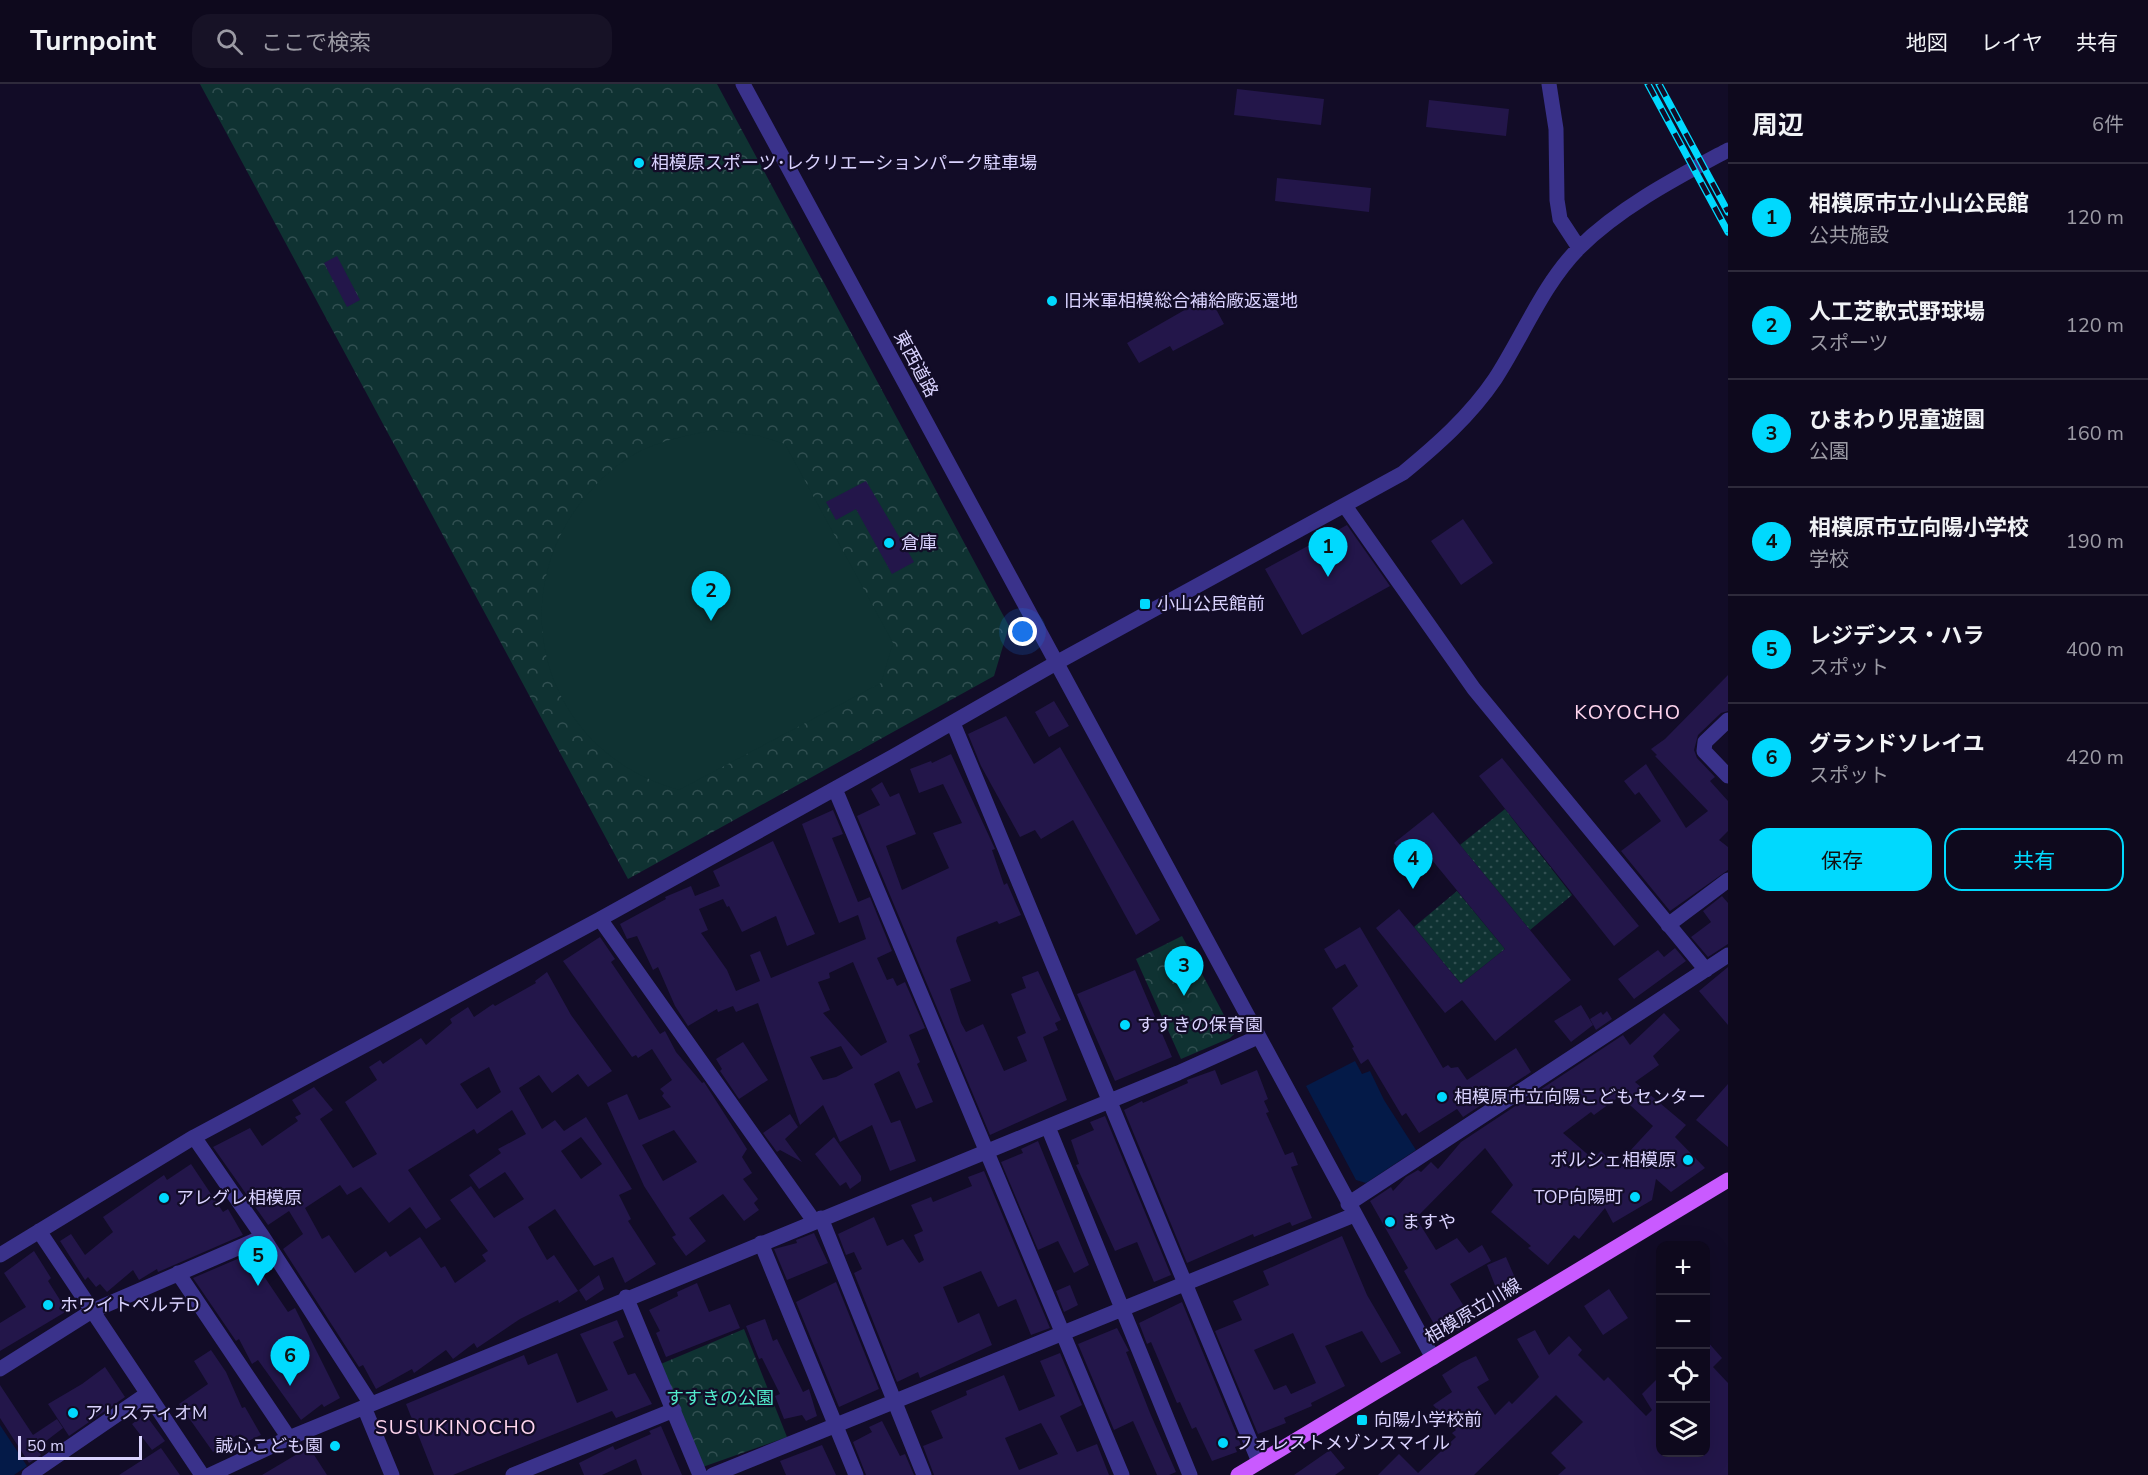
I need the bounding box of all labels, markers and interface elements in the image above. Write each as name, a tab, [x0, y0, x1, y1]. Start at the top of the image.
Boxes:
search box	[192, 14, 612, 68]
text: Turnpoint	[30, 22, 156, 60]
icon: search	[213, 25, 246, 58]
text: ここで検索	[261, 28, 371, 58]
text: 地図	[1906, 29, 1948, 57]
text: レイヤ	[1981, 29, 2043, 57]
text: 共有	[2076, 29, 2118, 57]
text: 周辺	[1752, 108, 1804, 143]
text: 6件	[2092, 111, 2124, 138]
place label: 相模原スポーツ･レクリエーションパーク駐車場	[651, 151, 1037, 175]
marker: 相模原スポーツ･レクリエーションパーク駐車場	[632, 156, 646, 170]
text: 相模原市立小山公民館	[1809, 189, 2029, 219]
text: 1	[1766, 204, 1778, 231]
text: 120 m	[2066, 204, 2124, 231]
text: 公共施設	[1809, 222, 1889, 249]
place label: 旧米軍相模総合補給廠返還地	[1064, 289, 1298, 313]
marker: 旧米軍相模総合補給廠返還地	[1045, 294, 1059, 308]
text: 人工芝軟式野球場	[1809, 297, 1985, 327]
text: 2	[1766, 312, 1778, 339]
text: 120 m	[2066, 312, 2124, 339]
street label: 東西道路	[889, 327, 943, 401]
text: スポーツ	[1809, 330, 1889, 357]
text: ひまわり児童遊園	[1809, 405, 1985, 435]
text: 3	[1766, 420, 1778, 447]
text: 160 m	[2066, 420, 2124, 447]
text: 公園	[1809, 438, 1849, 465]
text: 相模原市立向陽小学校	[1809, 513, 2029, 543]
pin: 1	[1308, 528, 1348, 577]
text: 4	[1766, 528, 1778, 555]
text: 190 m	[2066, 528, 2124, 555]
place label: 倉庫	[901, 531, 937, 555]
marker: 倉庫	[882, 536, 896, 550]
text: 学校	[1809, 546, 1849, 573]
pin: 2	[692, 572, 730, 621]
place label: 小山公民館前	[1157, 592, 1265, 616]
marker: 小山公民館前	[1138, 597, 1152, 611]
your location	[1008, 617, 1037, 646]
text: レジデンス・ハラ	[1809, 621, 1985, 651]
text: 5	[1766, 636, 1778, 663]
text: 400 m	[2066, 636, 2124, 663]
text: スポット	[1809, 654, 1889, 681]
district label: KOYOCHO	[1574, 699, 1682, 726]
text: グランドソレイユ	[1809, 729, 1985, 759]
text: 6	[1766, 744, 1778, 771]
text: 420 m	[2066, 744, 2124, 771]
text: スポット	[1809, 762, 1889, 789]
button: 保存	[1752, 828, 1932, 891]
button: 共有	[1944, 828, 2124, 891]
pin: 4	[1394, 840, 1432, 889]
pin: 3	[1164, 946, 1204, 996]
place label: すすきの保育園	[1137, 1013, 1263, 1037]
marker: すすきの保育園	[1118, 1018, 1132, 1032]
place label: 相模原市立向陽こどもセンター	[1454, 1085, 1706, 1109]
marker: 相模原市立向陽こどもセンター	[1435, 1090, 1449, 1104]
place label: ポルシェ相模原	[1550, 1148, 1676, 1172]
marker: ポルシェ相模原	[1681, 1153, 1695, 1167]
place label: TOP向陽町	[1534, 1185, 1623, 1209]
place label: アレグレ相模原	[176, 1186, 302, 1210]
marker: TOP向陽町	[1628, 1190, 1642, 1204]
marker: アレグレ相模原	[157, 1191, 171, 1205]
place label: ますや	[1402, 1210, 1456, 1234]
marker: ますや	[1383, 1215, 1397, 1229]
pin: 5	[238, 1236, 278, 1286]
map controls	[1656, 1241, 1710, 1457]
button: +	[1656, 1241, 1710, 1295]
street label: 相模原立川線	[1421, 1273, 1525, 1349]
place label: ホワイトペルテD	[60, 1293, 199, 1317]
button: −	[1656, 1295, 1710, 1349]
marker: ホワイトペルテD	[41, 1298, 55, 1312]
pin: 6	[270, 1336, 310, 1386]
button: locate	[1656, 1349, 1710, 1403]
park label: すすきの公園	[666, 1386, 774, 1410]
place label: アリスティオM	[85, 1401, 207, 1425]
button: layers	[1656, 1403, 1710, 1457]
marker: アリスティオM	[66, 1406, 80, 1420]
place label: 向陽小学校前	[1374, 1408, 1482, 1432]
marker: 向陽小学校前	[1355, 1413, 1369, 1427]
district label: SUSUKINOCHO	[375, 1414, 537, 1441]
place label: フォレストメゾンスマイル	[1235, 1431, 1450, 1455]
scale bar	[18, 1433, 142, 1460]
place label: 誠心こども園	[215, 1434, 323, 1458]
text: 50 m	[27, 1435, 64, 1457]
marker: フォレストメゾンスマイル	[1216, 1436, 1230, 1450]
marker: 誠心こども園	[328, 1439, 342, 1453]

